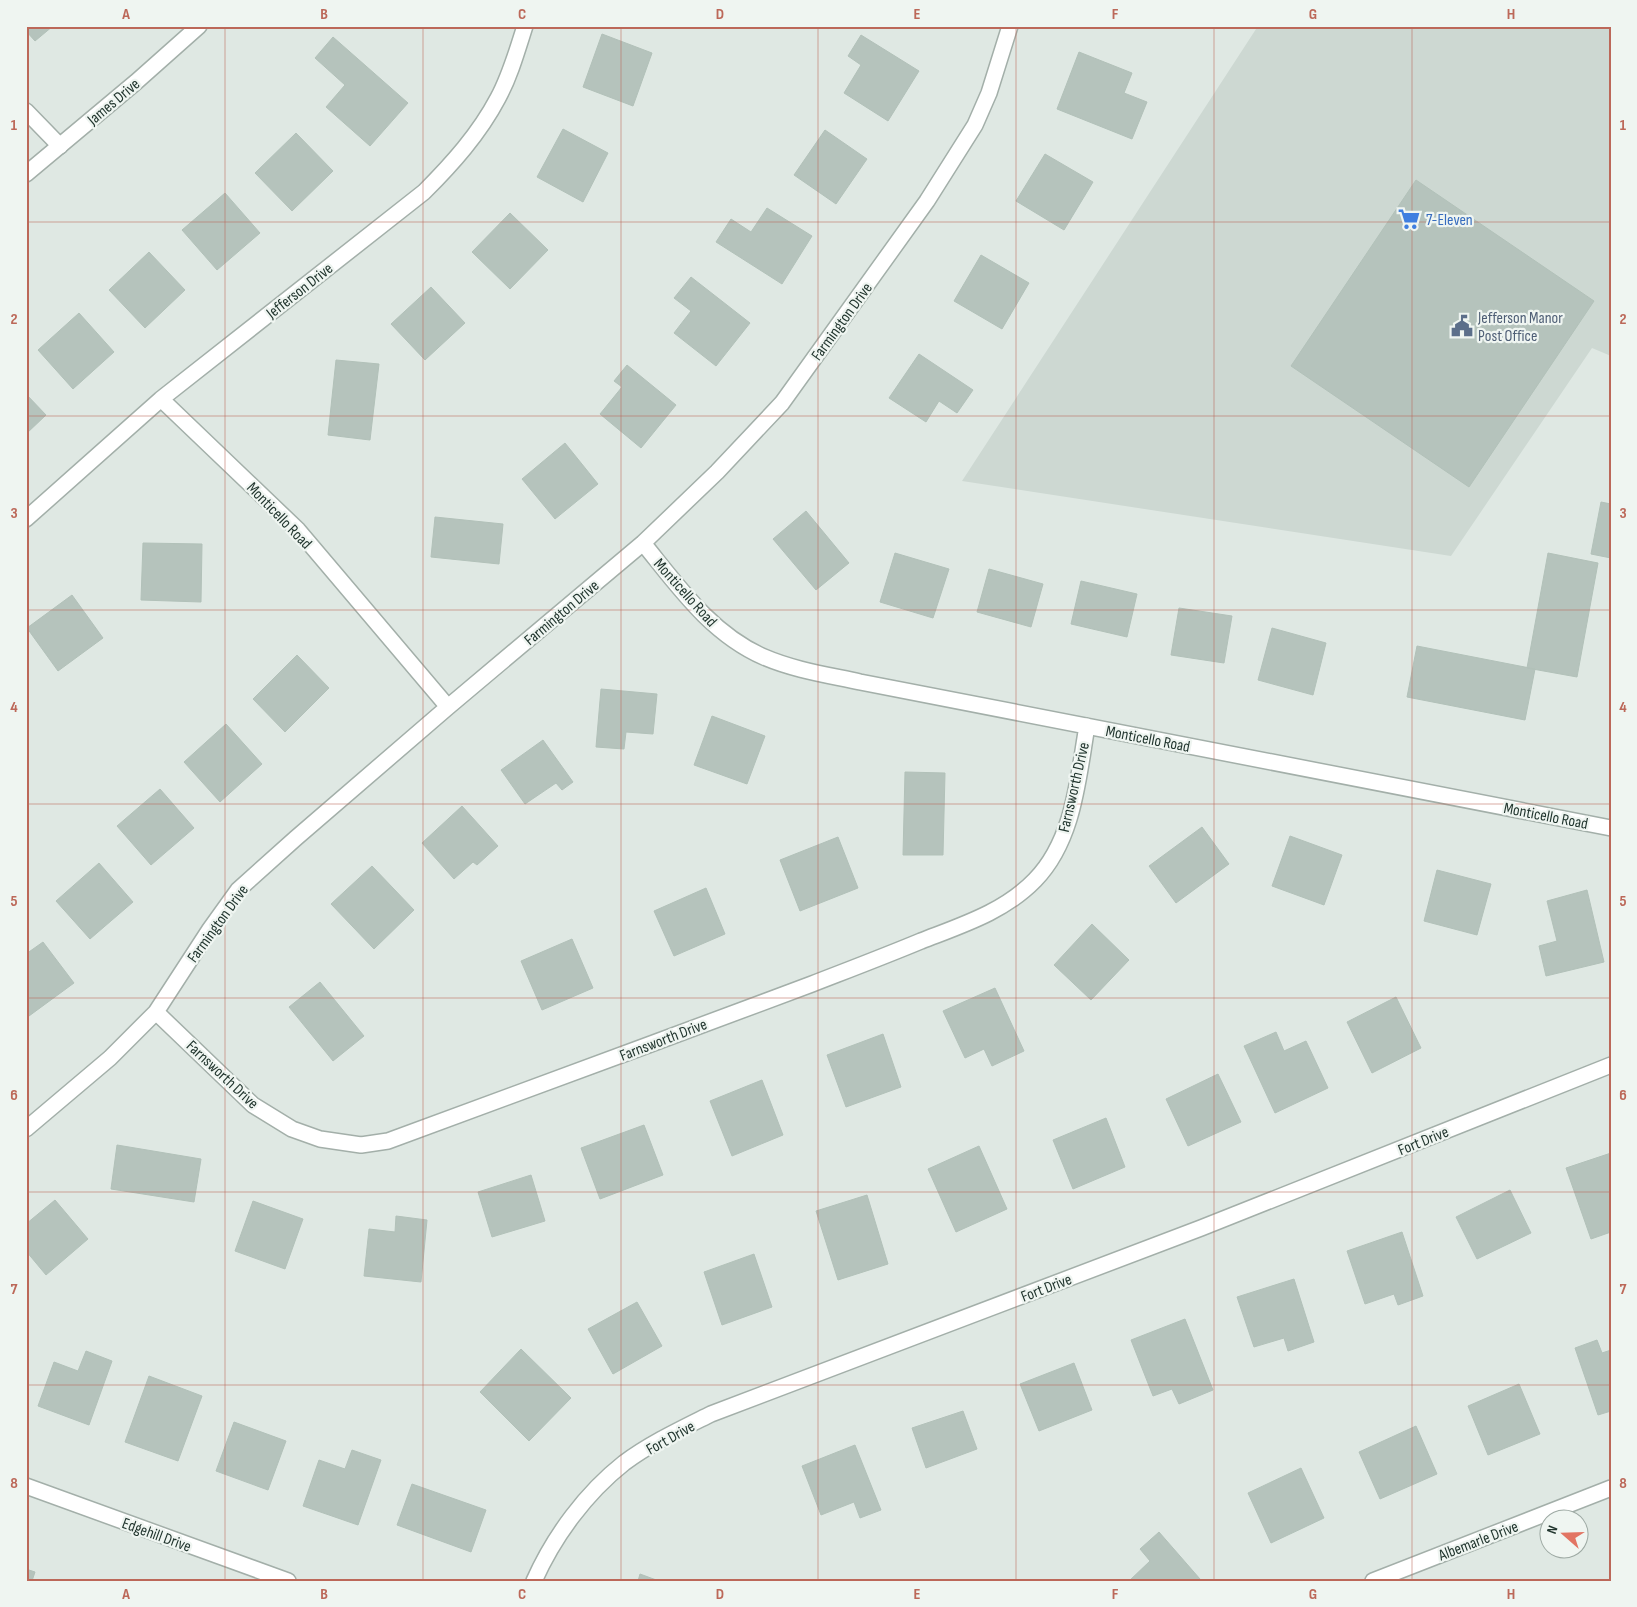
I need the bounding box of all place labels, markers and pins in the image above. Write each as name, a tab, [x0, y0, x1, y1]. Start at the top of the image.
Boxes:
supermarket icon: 7-Eleven	[1396, 206, 1422, 232]
place label: 7-Eleven	[1426, 211, 1473, 230]
place label: Jefferson Manor Post Office	[1477, 309, 1563, 346]
public building icon: Jefferson Manor Post Office	[1449, 313, 1475, 339]

